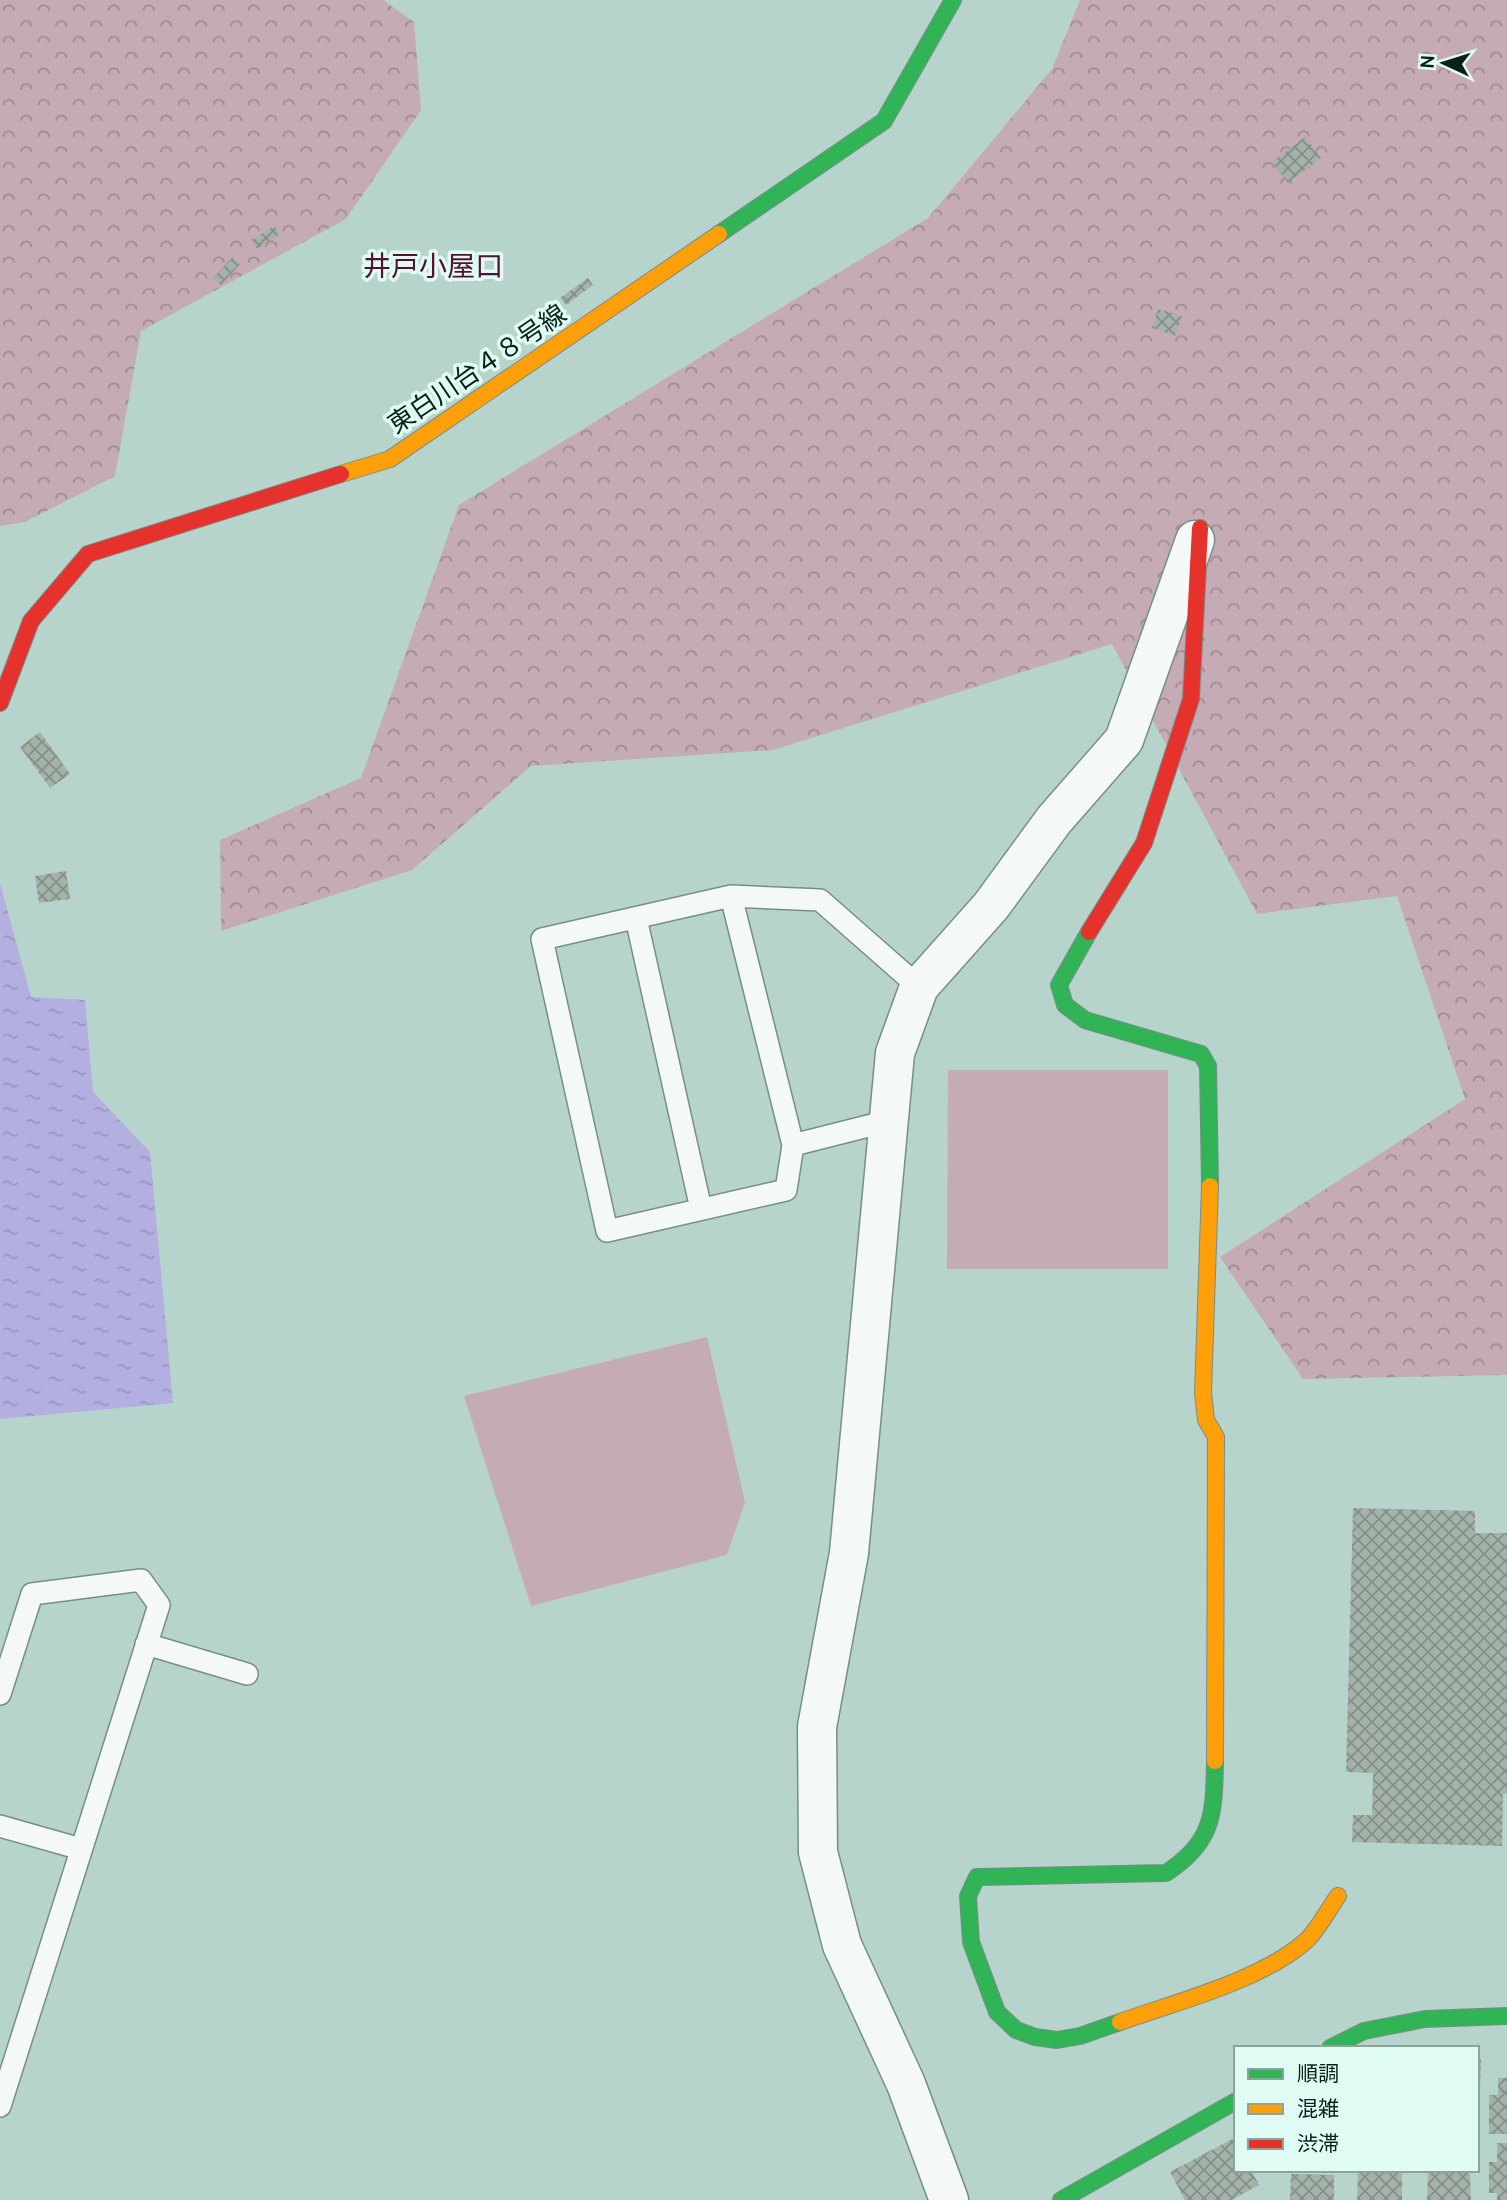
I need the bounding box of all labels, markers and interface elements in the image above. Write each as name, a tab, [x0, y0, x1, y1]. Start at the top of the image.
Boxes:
north arrow	[1409, 28, 1479, 98]
text: N	[1416, 54, 1439, 69]
district label: 井戸小屋口	[363, 249, 503, 283]
street label: 東白川台４８号線	[382, 298, 572, 440]
legend	[1234, 2046, 1479, 2172]
text: 順調	[1297, 2061, 1339, 2086]
text: 混雑	[1297, 2096, 1339, 2121]
text: 渋滞	[1297, 2131, 1339, 2156]

